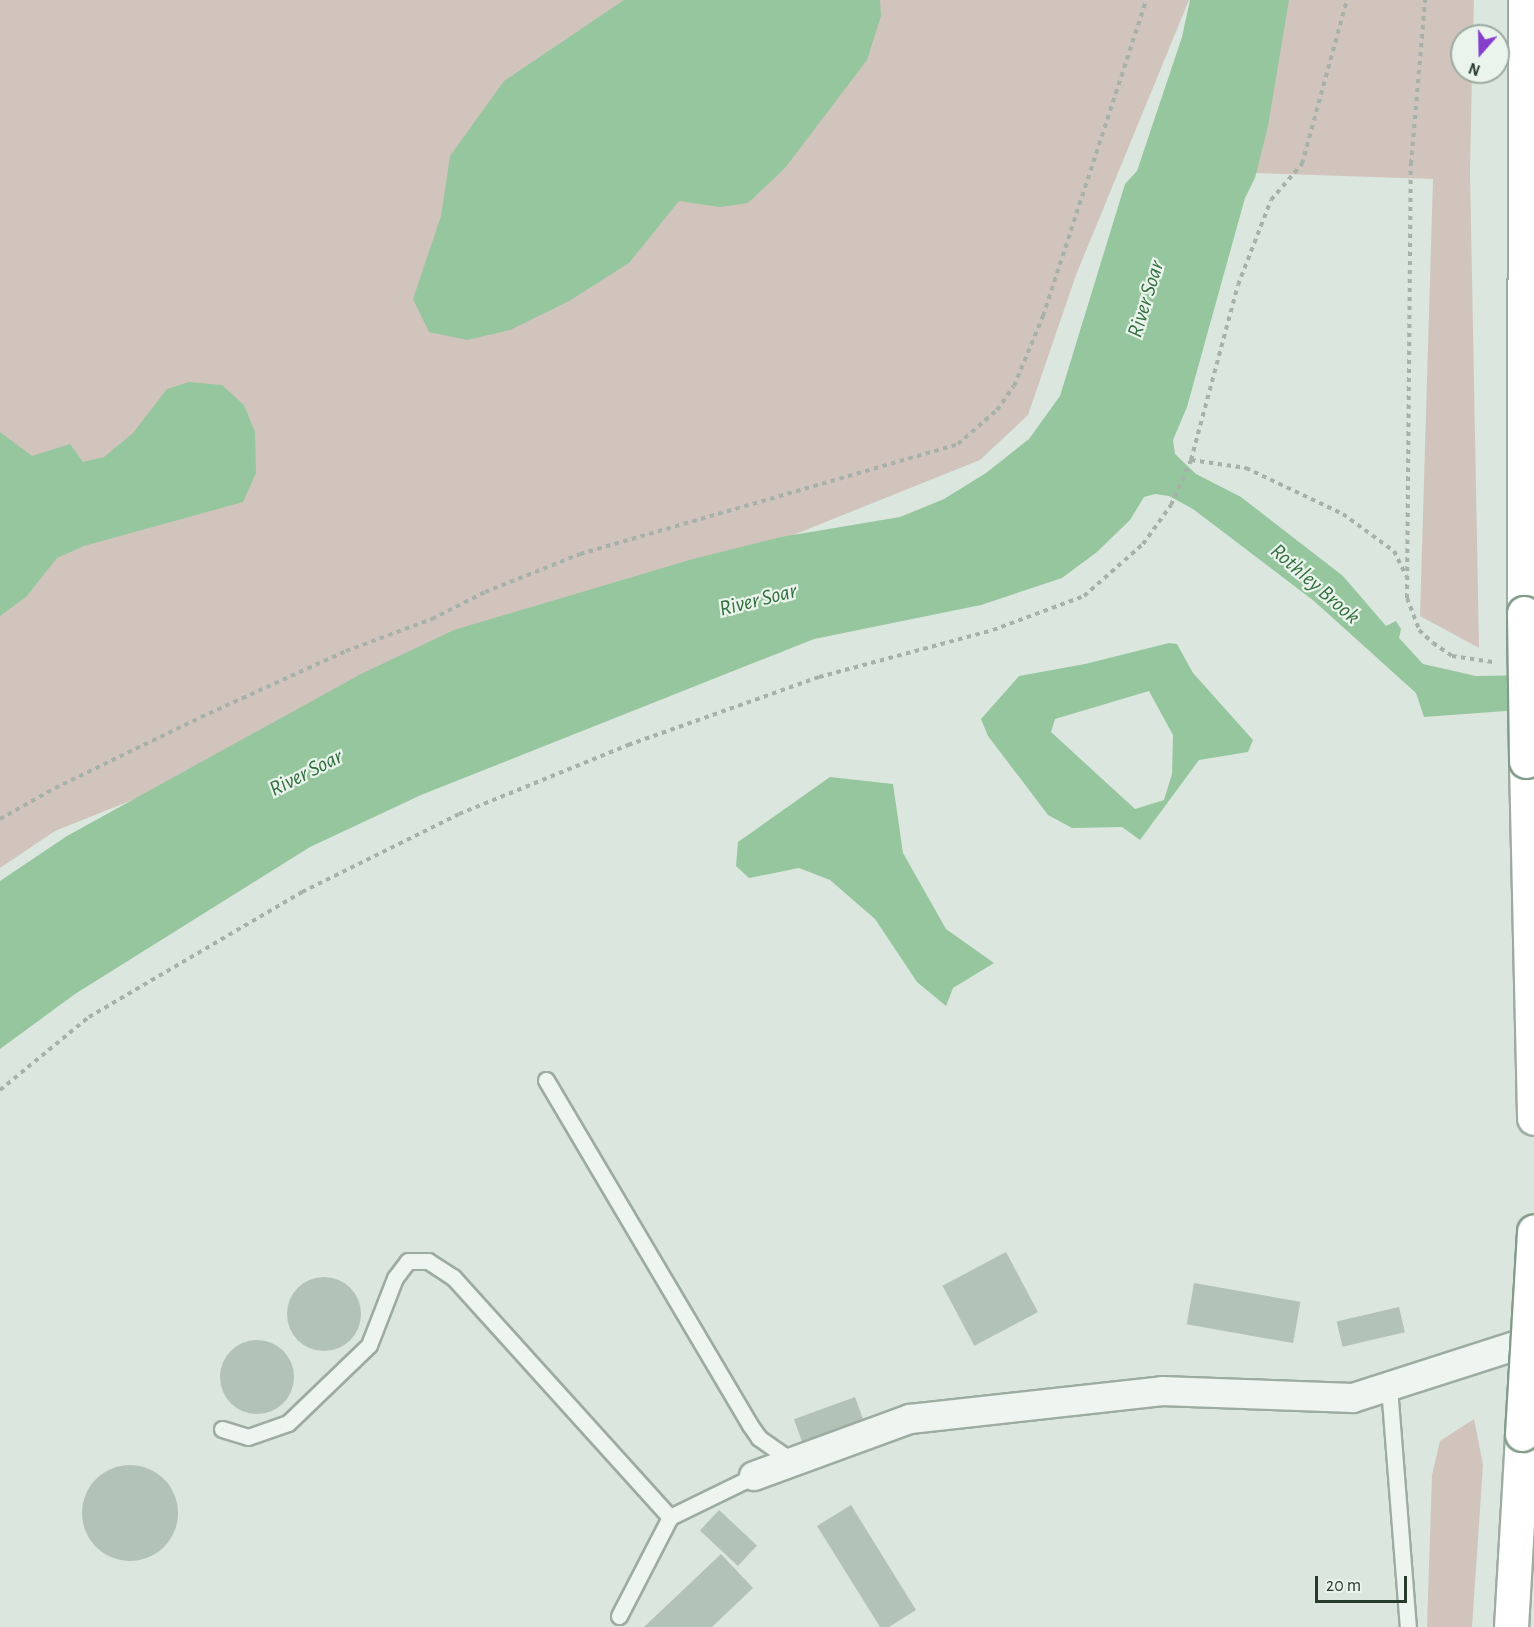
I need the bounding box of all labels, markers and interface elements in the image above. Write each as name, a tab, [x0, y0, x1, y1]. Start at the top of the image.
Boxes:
north arrow	[1450, 24, 1510, 84]
text: N	[1467, 60, 1482, 78]
water label: River Soar	[1122, 257, 1170, 341]
water label: Rothley Brook	[1265, 538, 1365, 630]
water label: River Soar	[716, 578, 800, 622]
water label: River Soar	[265, 743, 347, 803]
scale bar	[1318, 1564, 1410, 1602]
text: 20 m	[1326, 1577, 1361, 1595]

